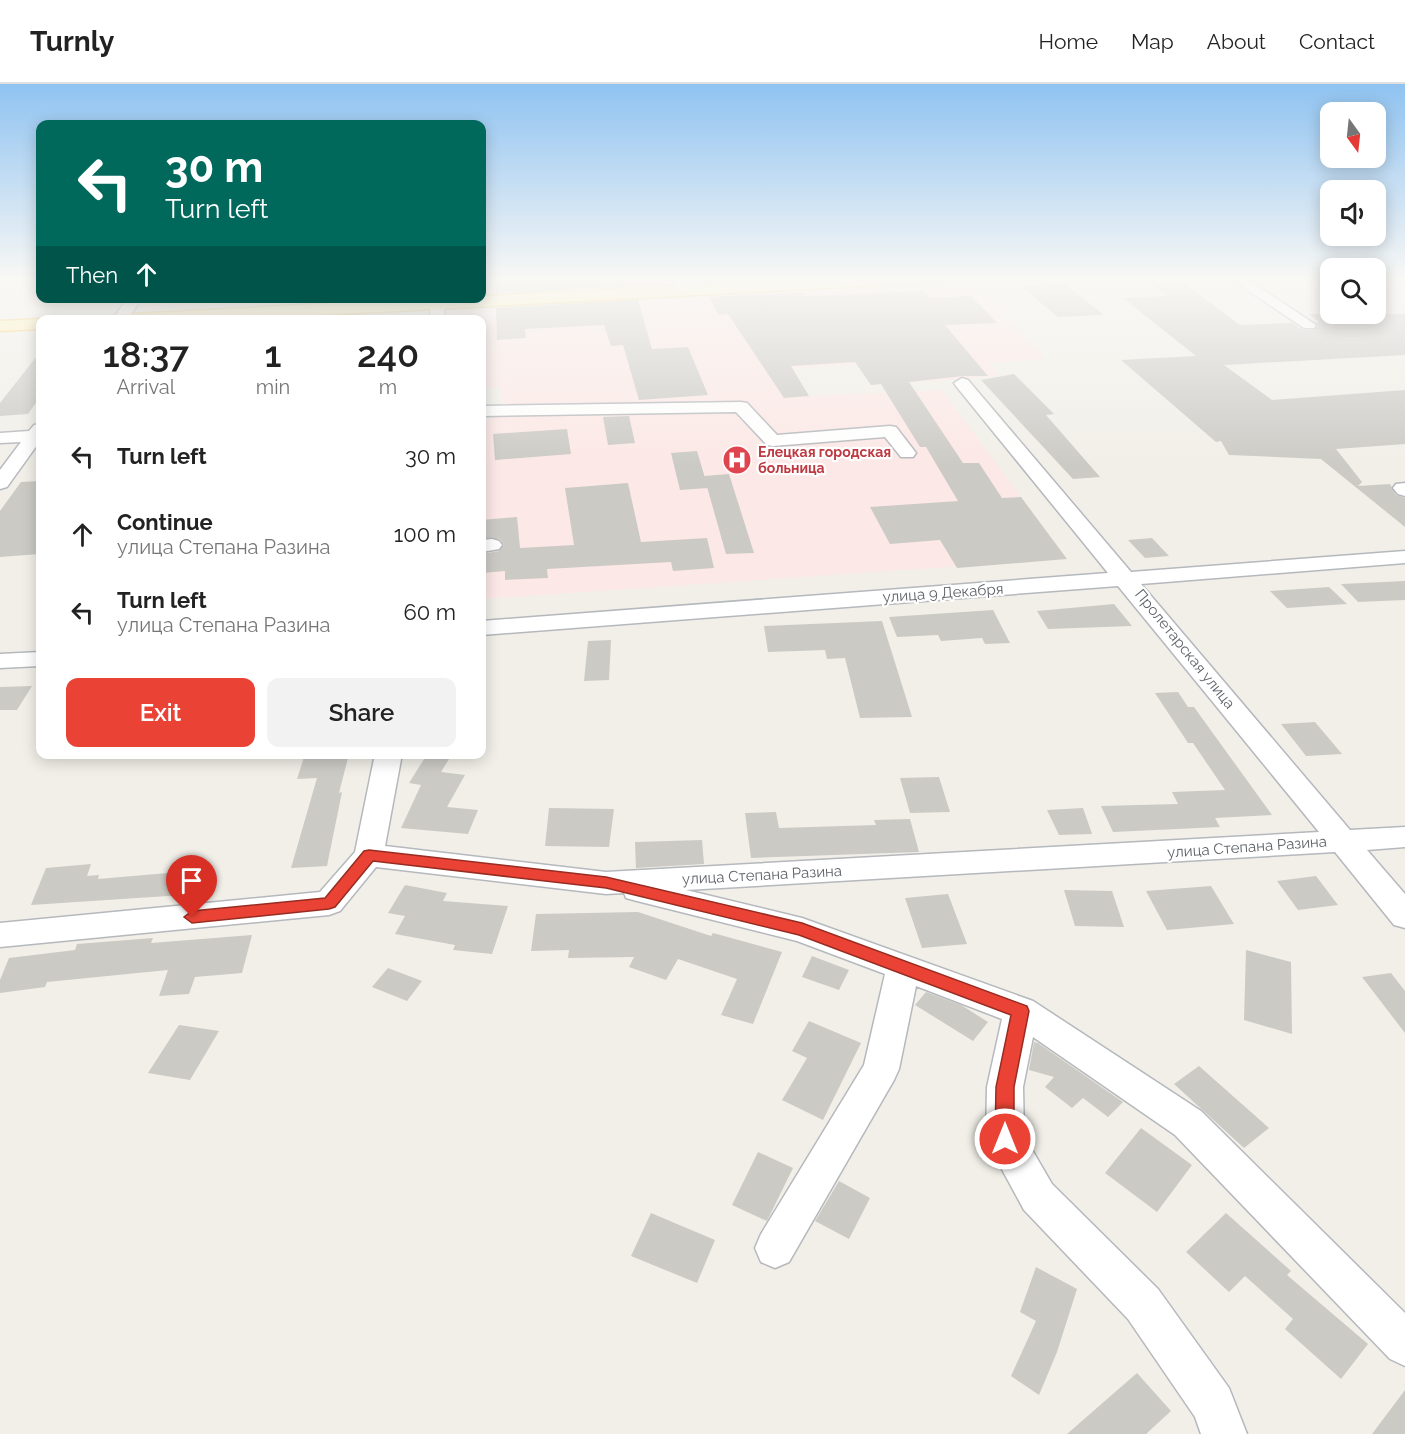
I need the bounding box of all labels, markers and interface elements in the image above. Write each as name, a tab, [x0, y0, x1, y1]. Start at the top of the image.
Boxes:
text: Turnly	[30, 25, 114, 58]
text: Home	[1039, 29, 1098, 54]
text: Map	[1131, 29, 1174, 54]
text: About	[1207, 29, 1266, 54]
text: Contact	[1299, 29, 1375, 54]
north arrow	[1320, 102, 1386, 168]
map controls	[1320, 102, 1386, 324]
text: 30 m	[165, 143, 263, 192]
icon: left	[66, 144, 144, 222]
button: sound	[1320, 180, 1386, 246]
text: Turn left	[165, 193, 268, 224]
icon: ahead	[130, 258, 163, 291]
button: search	[1320, 258, 1386, 324]
text: Then	[66, 262, 118, 288]
text: 18:37	[103, 333, 189, 375]
text: 1	[264, 333, 281, 375]
text: 240	[357, 333, 419, 375]
text: Arrival	[117, 375, 175, 399]
text: min	[256, 375, 290, 399]
text: m	[379, 375, 397, 399]
icon: left	[66, 440, 99, 473]
text: Turn left	[117, 443, 207, 469]
text: 30 m	[405, 443, 456, 469]
hospital icon: Елецкая городская больница	[721, 444, 753, 476]
place label: Елецкая городская больница	[758, 444, 891, 476]
text: Continue	[117, 509, 213, 535]
icon: ahead	[66, 518, 99, 551]
text: 100 m	[394, 521, 456, 547]
text: улица Степана Разина	[117, 535, 330, 559]
street label: улица 9 Декабря	[882, 580, 1004, 606]
street label: Пролетарская улица	[1131, 586, 1239, 712]
text: Turn left	[117, 587, 207, 613]
icon: left	[66, 596, 99, 629]
text: 60 m	[403, 599, 456, 625]
text: улица Степана Разина	[117, 613, 330, 637]
button: Exit	[66, 678, 255, 747]
button: Share	[267, 678, 456, 747]
street label: улица Степана Разина	[1167, 832, 1327, 862]
pin	[166, 855, 217, 917]
street label: улица Степана Разина	[682, 862, 842, 888]
icon: arrive	[175, 864, 208, 897]
position arrow	[973, 1107, 1037, 1171]

